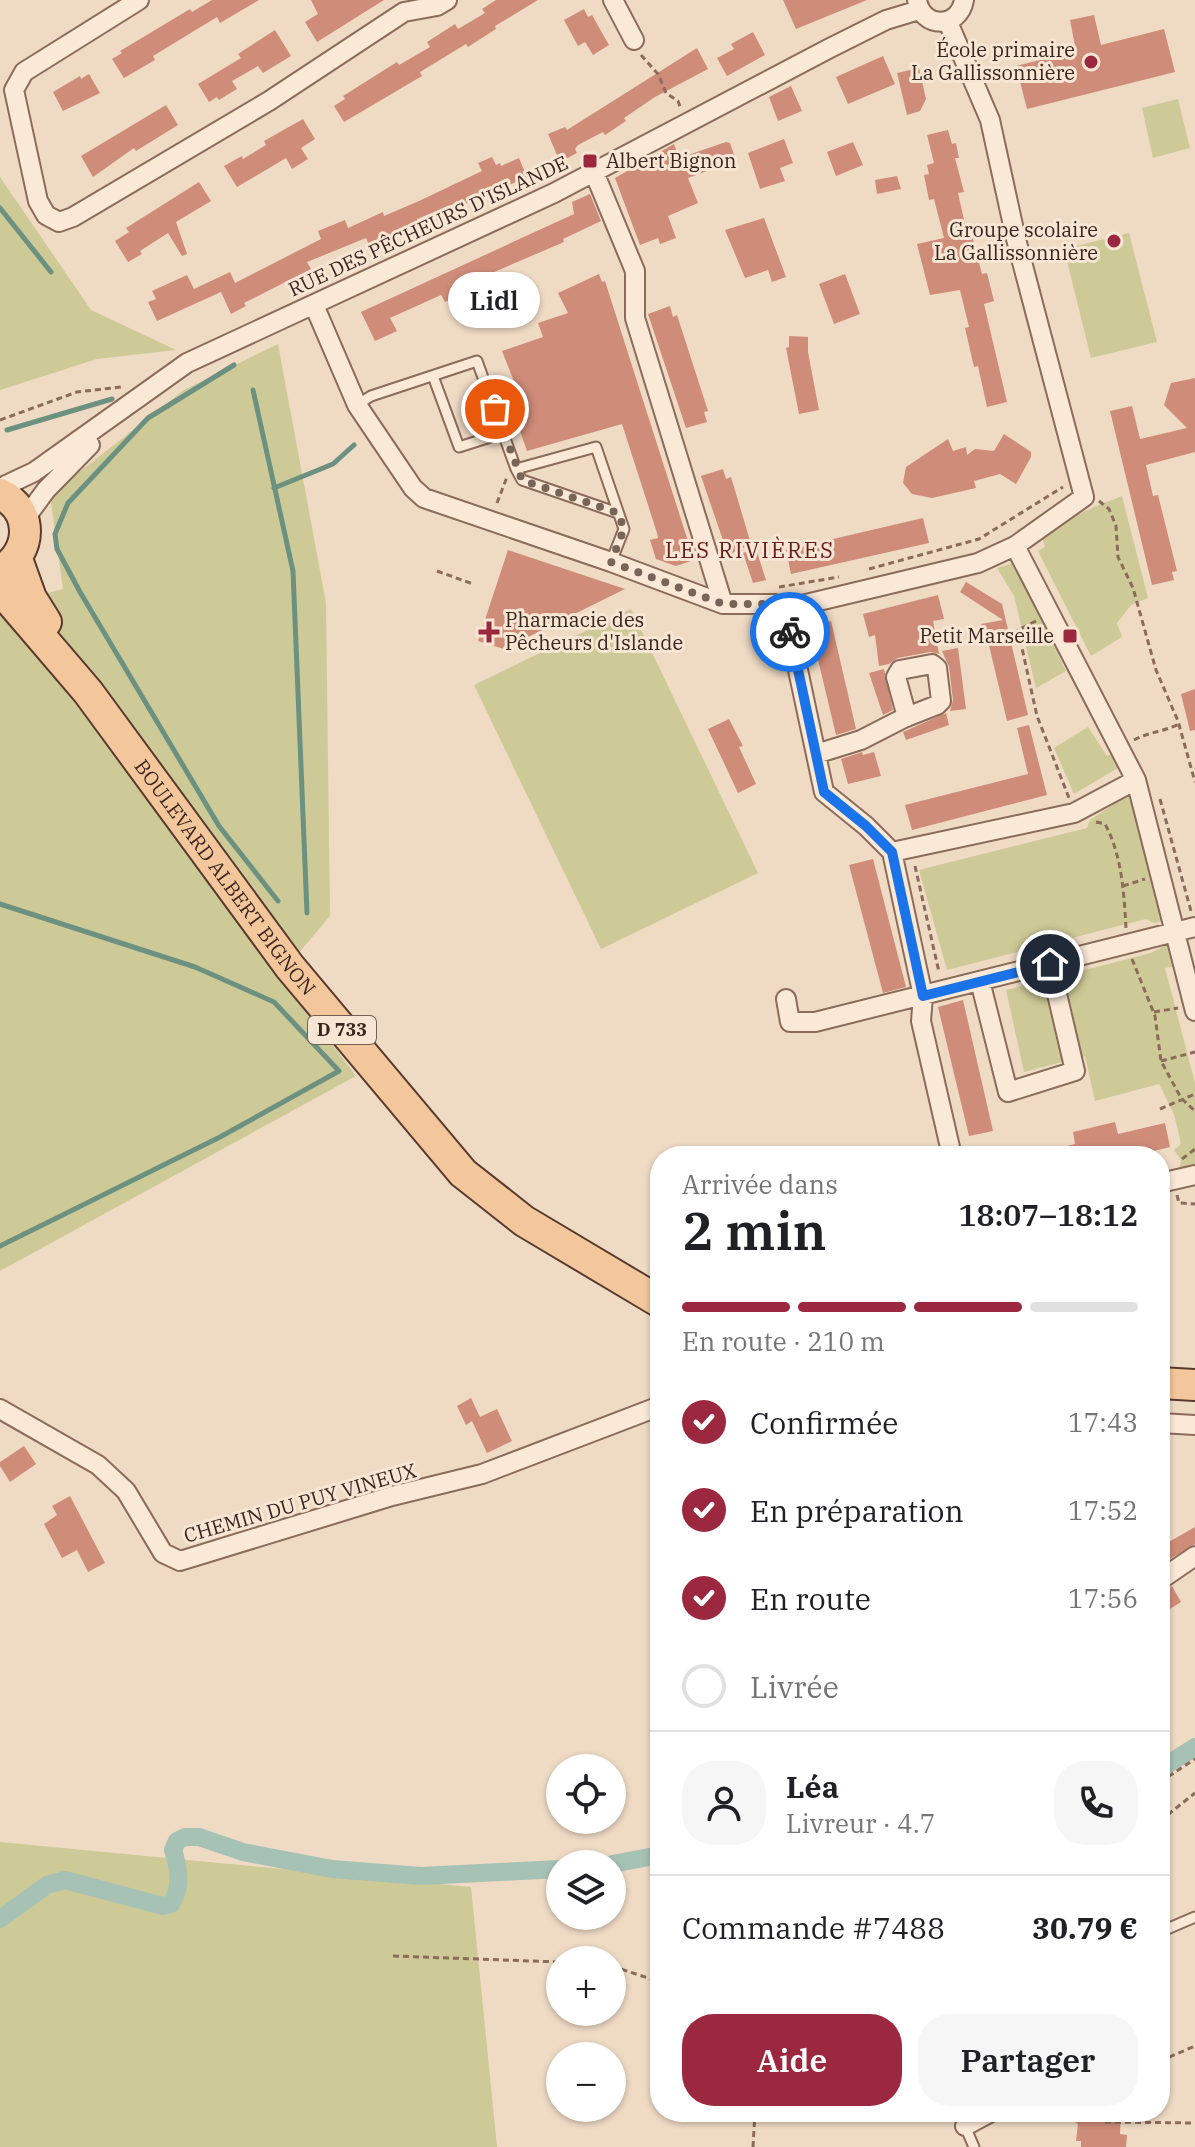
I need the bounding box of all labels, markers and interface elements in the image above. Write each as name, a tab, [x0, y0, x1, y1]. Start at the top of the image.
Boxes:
place label: École primaire La Gallissonnière	[911, 36, 1075, 86]
marker: École primaire La Gallissonnière	[1082, 53, 1100, 71]
place label: Albert Bignon	[606, 147, 737, 174]
street label: RUE DES PÊCHEURS D'ISLANDE	[283, 149, 572, 302]
marker: Albert Bignon	[581, 152, 599, 170]
place label: Groupe scolaire La Gallissonnière	[934, 216, 1098, 266]
marker: Groupe scolaire La Gallissonnière	[1105, 232, 1123, 250]
callout: Lidl	[449, 273, 541, 329]
text: Lidl	[470, 283, 518, 317]
pin	[461, 375, 529, 443]
icon: bag	[473, 387, 517, 431]
district label: LES RIVIÈRES	[665, 535, 835, 564]
courier	[750, 592, 830, 672]
place label: Pharmacie des Pêcheurs d'Islande	[505, 606, 683, 656]
icon: bike	[768, 610, 812, 654]
place label: Petit Marseille	[919, 622, 1054, 649]
marker: Pharmacie des Pêcheurs d'Islande	[480, 623, 498, 641]
marker: Petit Marseille	[1061, 627, 1079, 645]
street label: BOULEVARD ALBERT BIGNON	[129, 753, 322, 1001]
pin	[1016, 930, 1084, 998]
icon: home	[1028, 942, 1072, 986]
road number: D 733	[308, 1016, 376, 1044]
text: Arrivée dans	[682, 1167, 838, 1201]
text: 18:07–18:12	[958, 1195, 1138, 1234]
text: 2 min	[682, 1197, 827, 1264]
text: En route · 210 m	[682, 1324, 885, 1358]
icon: check	[682, 1400, 726, 1444]
text: Confirmée	[750, 1403, 898, 1442]
text: 17:43	[1068, 1405, 1138, 1439]
street label: CHEMIN DU PUY VINEUX	[180, 1456, 419, 1549]
icon: check	[682, 1488, 726, 1532]
text: En préparation	[750, 1491, 964, 1530]
text: 17:52	[1068, 1493, 1138, 1527]
icon: check	[682, 1576, 726, 1620]
text: En route	[750, 1579, 871, 1618]
text: 17:56	[1068, 1581, 1138, 1615]
text: Livrée	[750, 1667, 839, 1706]
map controls	[546, 1754, 626, 2122]
button: locate	[546, 1754, 626, 1834]
button: person	[682, 1761, 766, 1845]
button: phone	[1054, 1761, 1138, 1845]
text: Léa	[786, 1767, 839, 1806]
text: Livreur · 4.7	[786, 1806, 935, 1840]
button: layers	[546, 1850, 626, 1930]
text: Commande #7488	[682, 1908, 945, 1947]
text: 30.79 €	[1032, 1908, 1138, 1947]
button: +	[546, 1946, 626, 2026]
button: Aide	[682, 2014, 902, 2106]
button: Partager	[918, 2014, 1138, 2106]
button: −	[546, 2042, 626, 2122]

